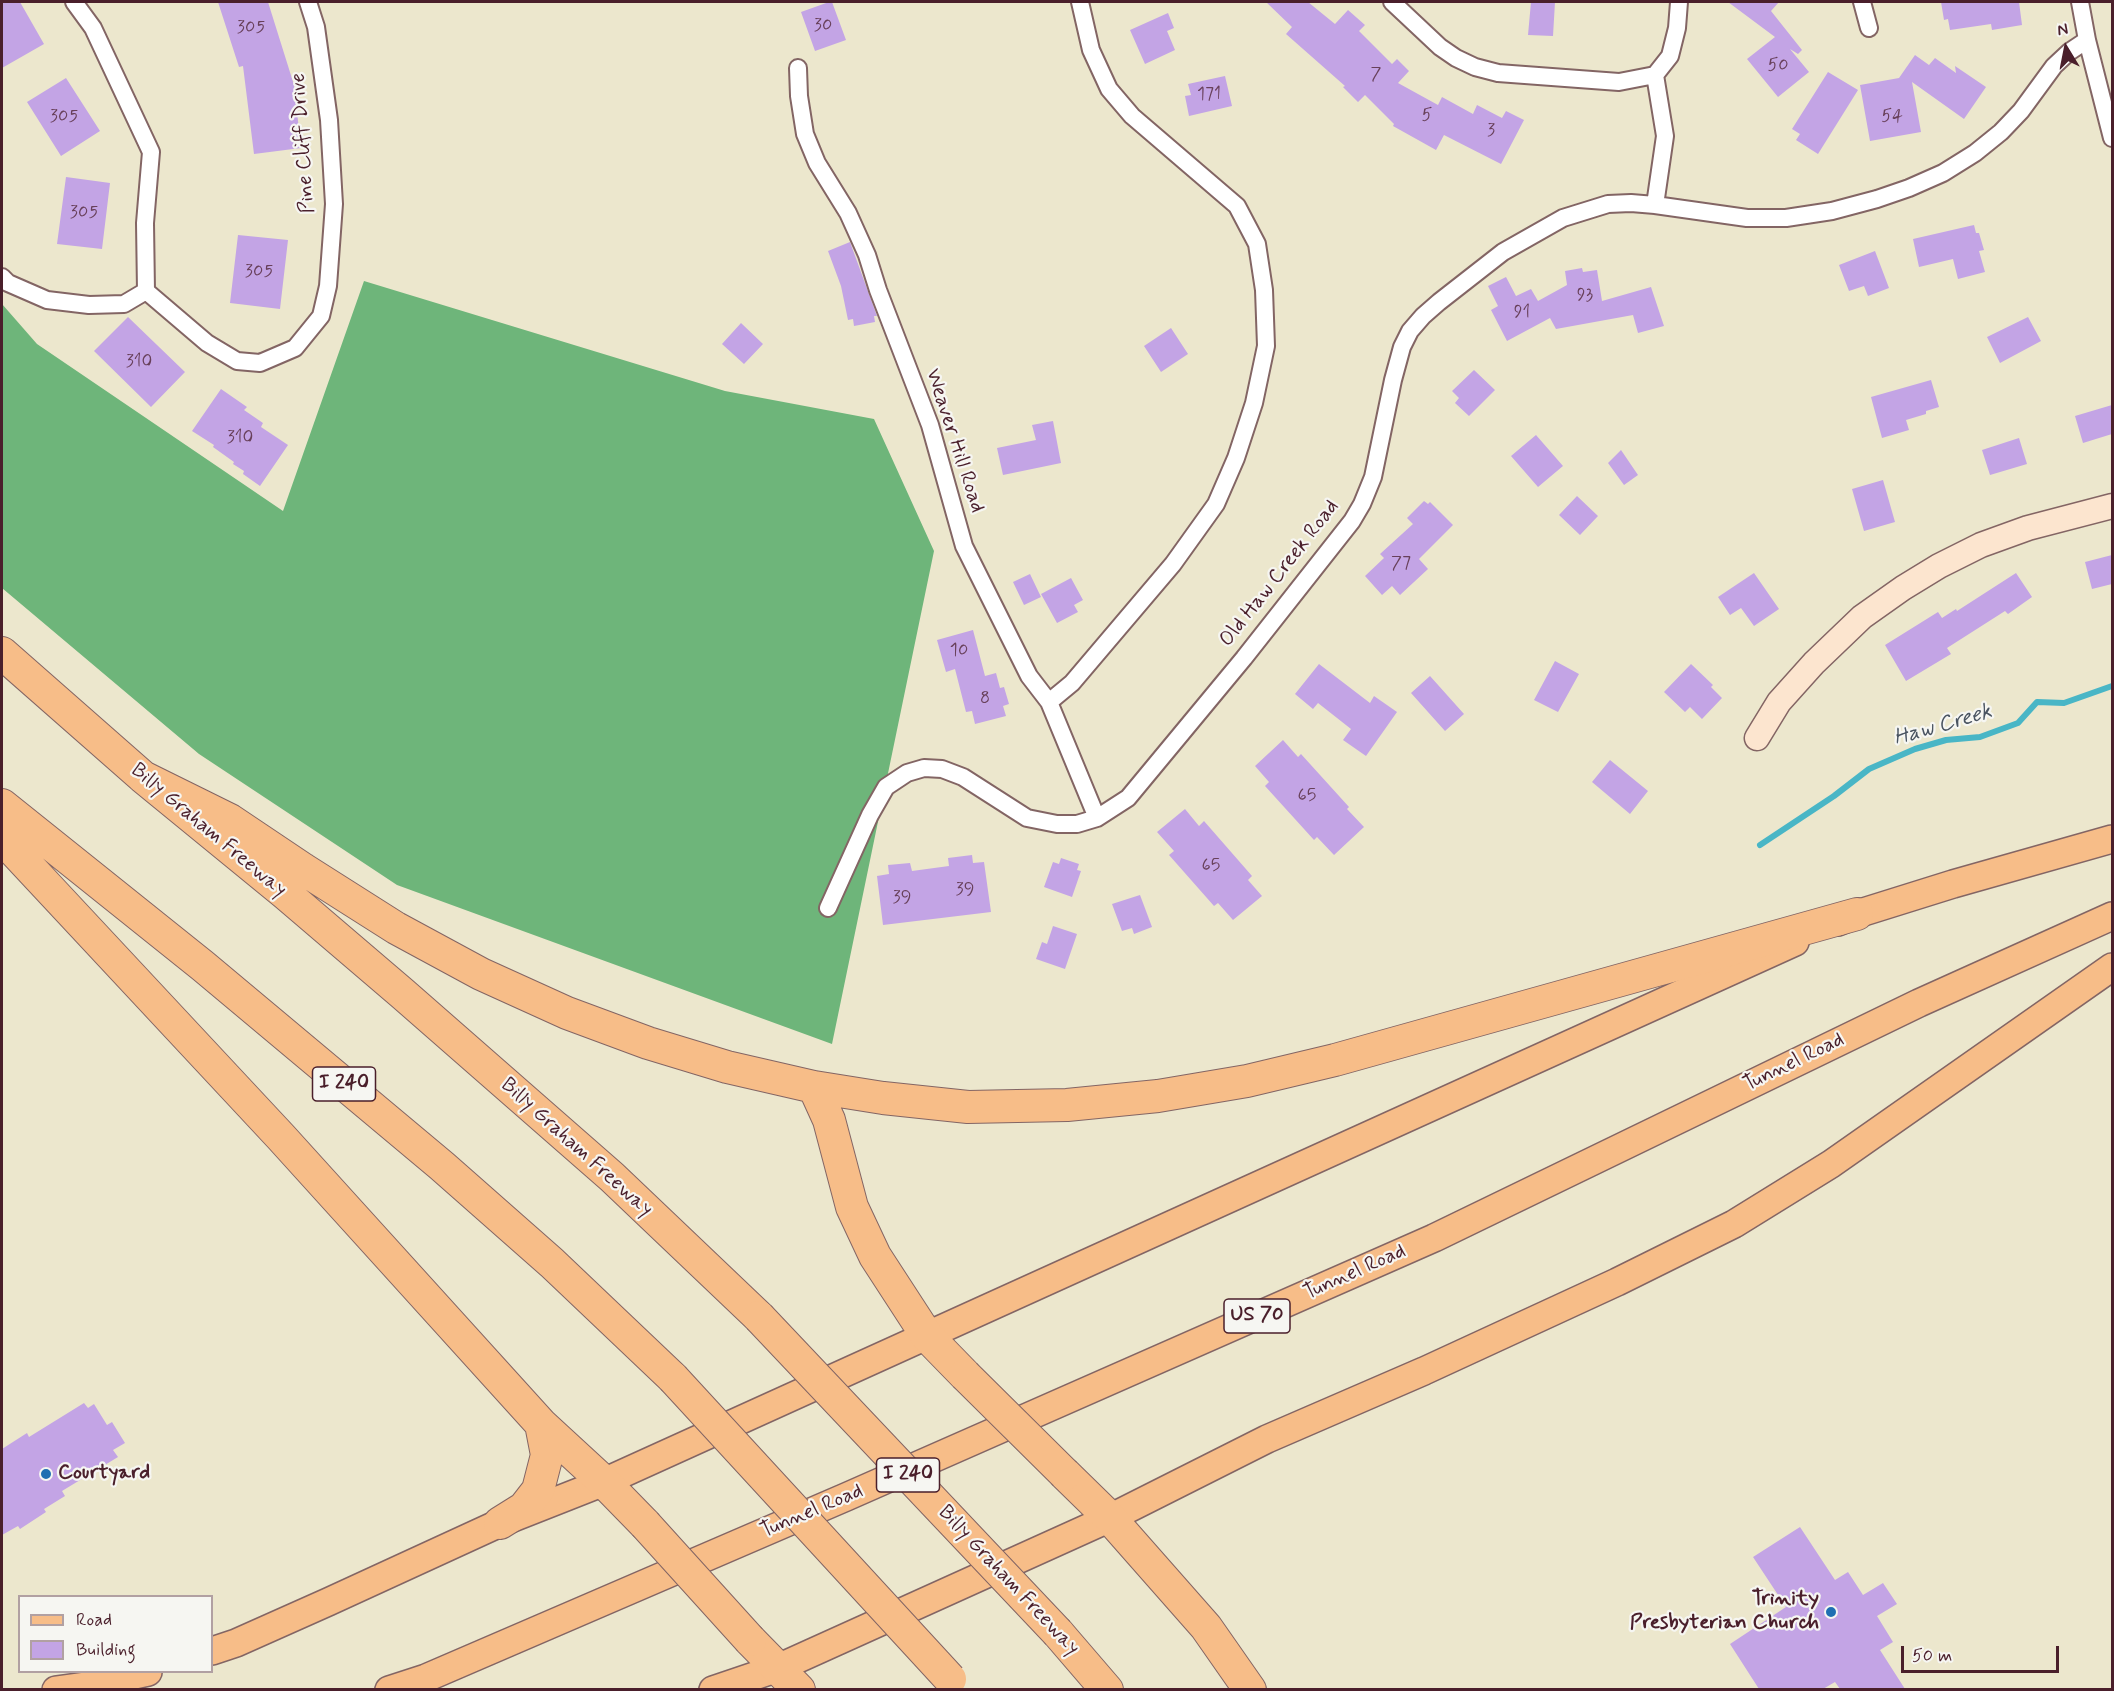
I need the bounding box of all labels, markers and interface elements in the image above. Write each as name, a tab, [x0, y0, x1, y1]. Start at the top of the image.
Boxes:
house number: 30	[814, 15, 832, 37]
house number: 305	[237, 17, 265, 39]
north arrow	[2036, 18, 2096, 78]
text: N	[2056, 19, 2070, 41]
house number: 50	[1767, 55, 1789, 77]
house number: 7	[1371, 64, 1381, 86]
street label: Pine Cliff Drive	[287, 72, 321, 214]
house number: 171	[1197, 84, 1221, 106]
house number: 5	[1422, 105, 1432, 127]
house number: 305	[50, 106, 78, 128]
house number: 54	[1881, 106, 1903, 128]
house number: 3	[1487, 120, 1495, 142]
house number: 305	[70, 202, 98, 224]
house number: 305	[245, 261, 273, 283]
house number: 93	[1577, 285, 1593, 307]
house number: 91	[1514, 302, 1530, 324]
house number: 310	[126, 351, 152, 373]
street label: Weaver Hill Road	[919, 366, 989, 516]
house number: 310	[227, 427, 253, 449]
street label: Old Haw Creek Road	[1215, 495, 1345, 653]
house number: 77	[1391, 553, 1411, 575]
house number: 10	[950, 640, 968, 662]
house number: 8	[980, 688, 990, 710]
water label: Haw Creek	[1891, 699, 1995, 753]
street label: Billy Graham Freeway	[125, 758, 291, 904]
house number: 65	[1298, 785, 1316, 807]
house number: 65	[1202, 855, 1220, 877]
house number: 39	[956, 879, 974, 901]
house number: 39	[893, 887, 911, 909]
street label: Tunnel Road	[1739, 1028, 1849, 1098]
road number: I 240	[312, 1067, 376, 1101]
street label: Billy Graham Freeway	[495, 1073, 657, 1223]
street label: Tunnel Road	[1300, 1239, 1410, 1307]
road number: US 70	[1224, 1299, 1290, 1333]
road number: I 240	[876, 1458, 940, 1492]
place label: Courtyard	[58, 1461, 150, 1487]
marker: Courtyard	[39, 1467, 53, 1481]
street label: Tunnel Road	[757, 1479, 867, 1545]
street label: Billy Graham Freeway	[932, 1501, 1084, 1661]
place label: Trinity Presbyterian Church	[1630, 1587, 1819, 1637]
legend	[18, 1595, 213, 1673]
marker: Trinity Presbyterian Church	[1824, 1605, 1838, 1619]
text: Road	[76, 1608, 112, 1632]
scale bar	[1904, 1634, 2062, 1672]
text: Building	[76, 1638, 136, 1662]
text: 50 m	[1912, 1644, 1952, 1668]

